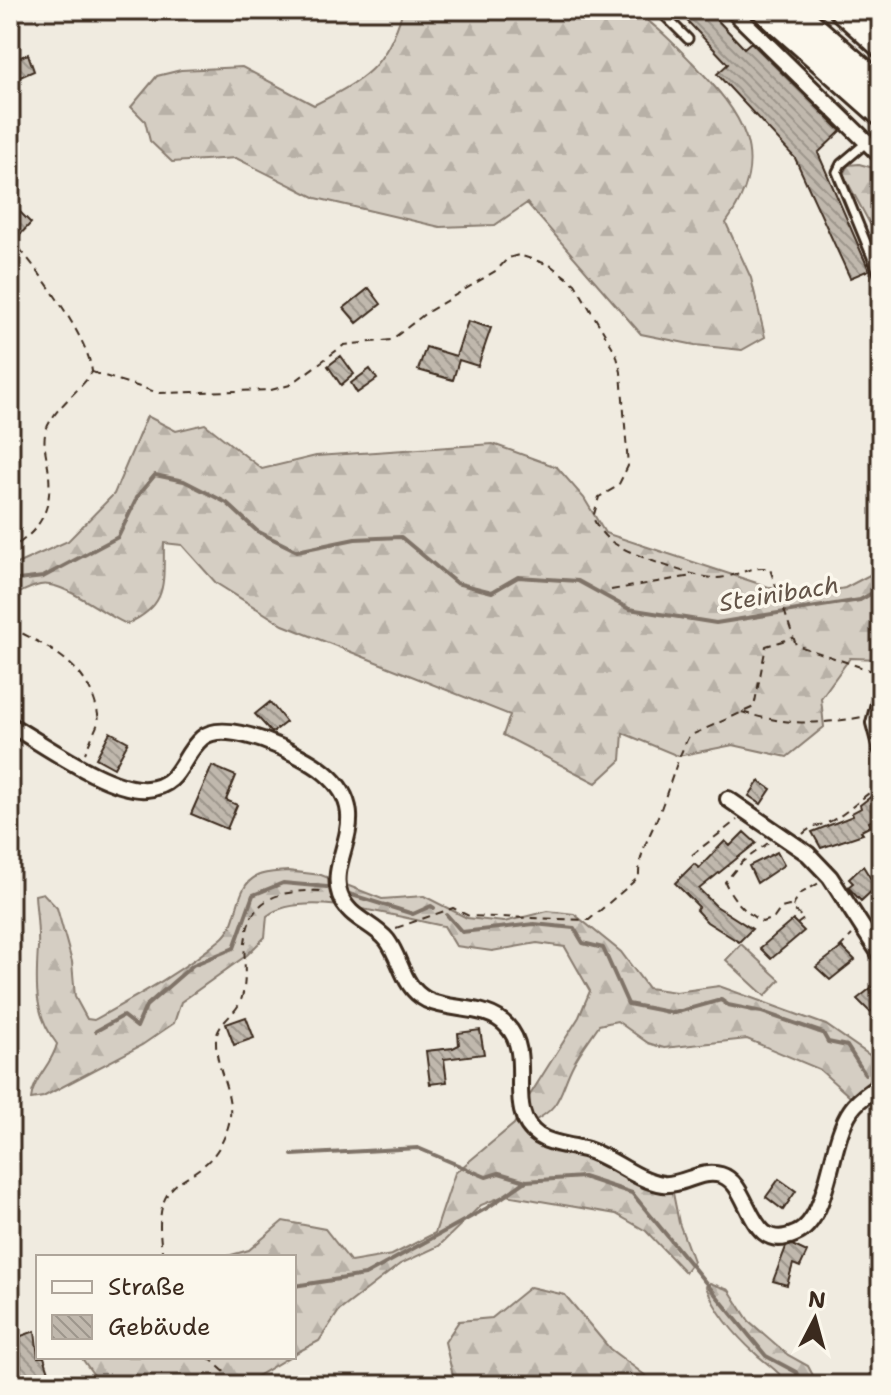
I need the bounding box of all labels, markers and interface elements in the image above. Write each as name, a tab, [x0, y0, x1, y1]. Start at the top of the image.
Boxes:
water label: Steinibach	[717, 569, 841, 619]
legend	[36, 1255, 296, 1359]
text: Straße	[108, 1271, 185, 1303]
north arrow	[775, 1279, 855, 1359]
text: N	[807, 1284, 827, 1315]
text: Gebäude	[108, 1311, 210, 1343]

